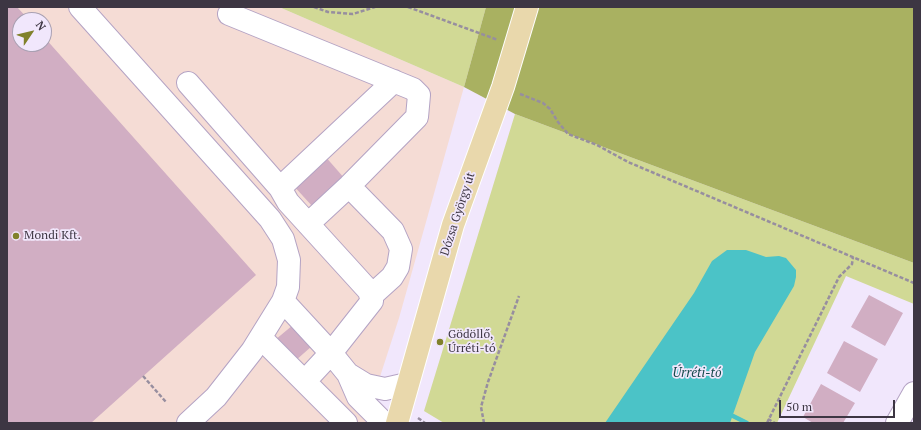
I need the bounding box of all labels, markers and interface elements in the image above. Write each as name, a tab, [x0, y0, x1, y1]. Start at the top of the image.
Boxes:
north arrow	[12, 12, 52, 52]
text: N	[33, 18, 49, 33]
street label: Dózsa György út	[438, 170, 478, 258]
place label: Mondi Kft.	[24, 229, 81, 243]
marker: Mondi Kft.	[11, 231, 21, 241]
place label: Gödöllő, Úrréti-tó	[448, 328, 496, 356]
marker: Gödöllő, Úrréti-tó	[435, 337, 445, 347]
water label: Úrréti-tó	[672, 365, 722, 381]
scale bar	[781, 392, 897, 418]
text: 50 m	[786, 399, 812, 414]

